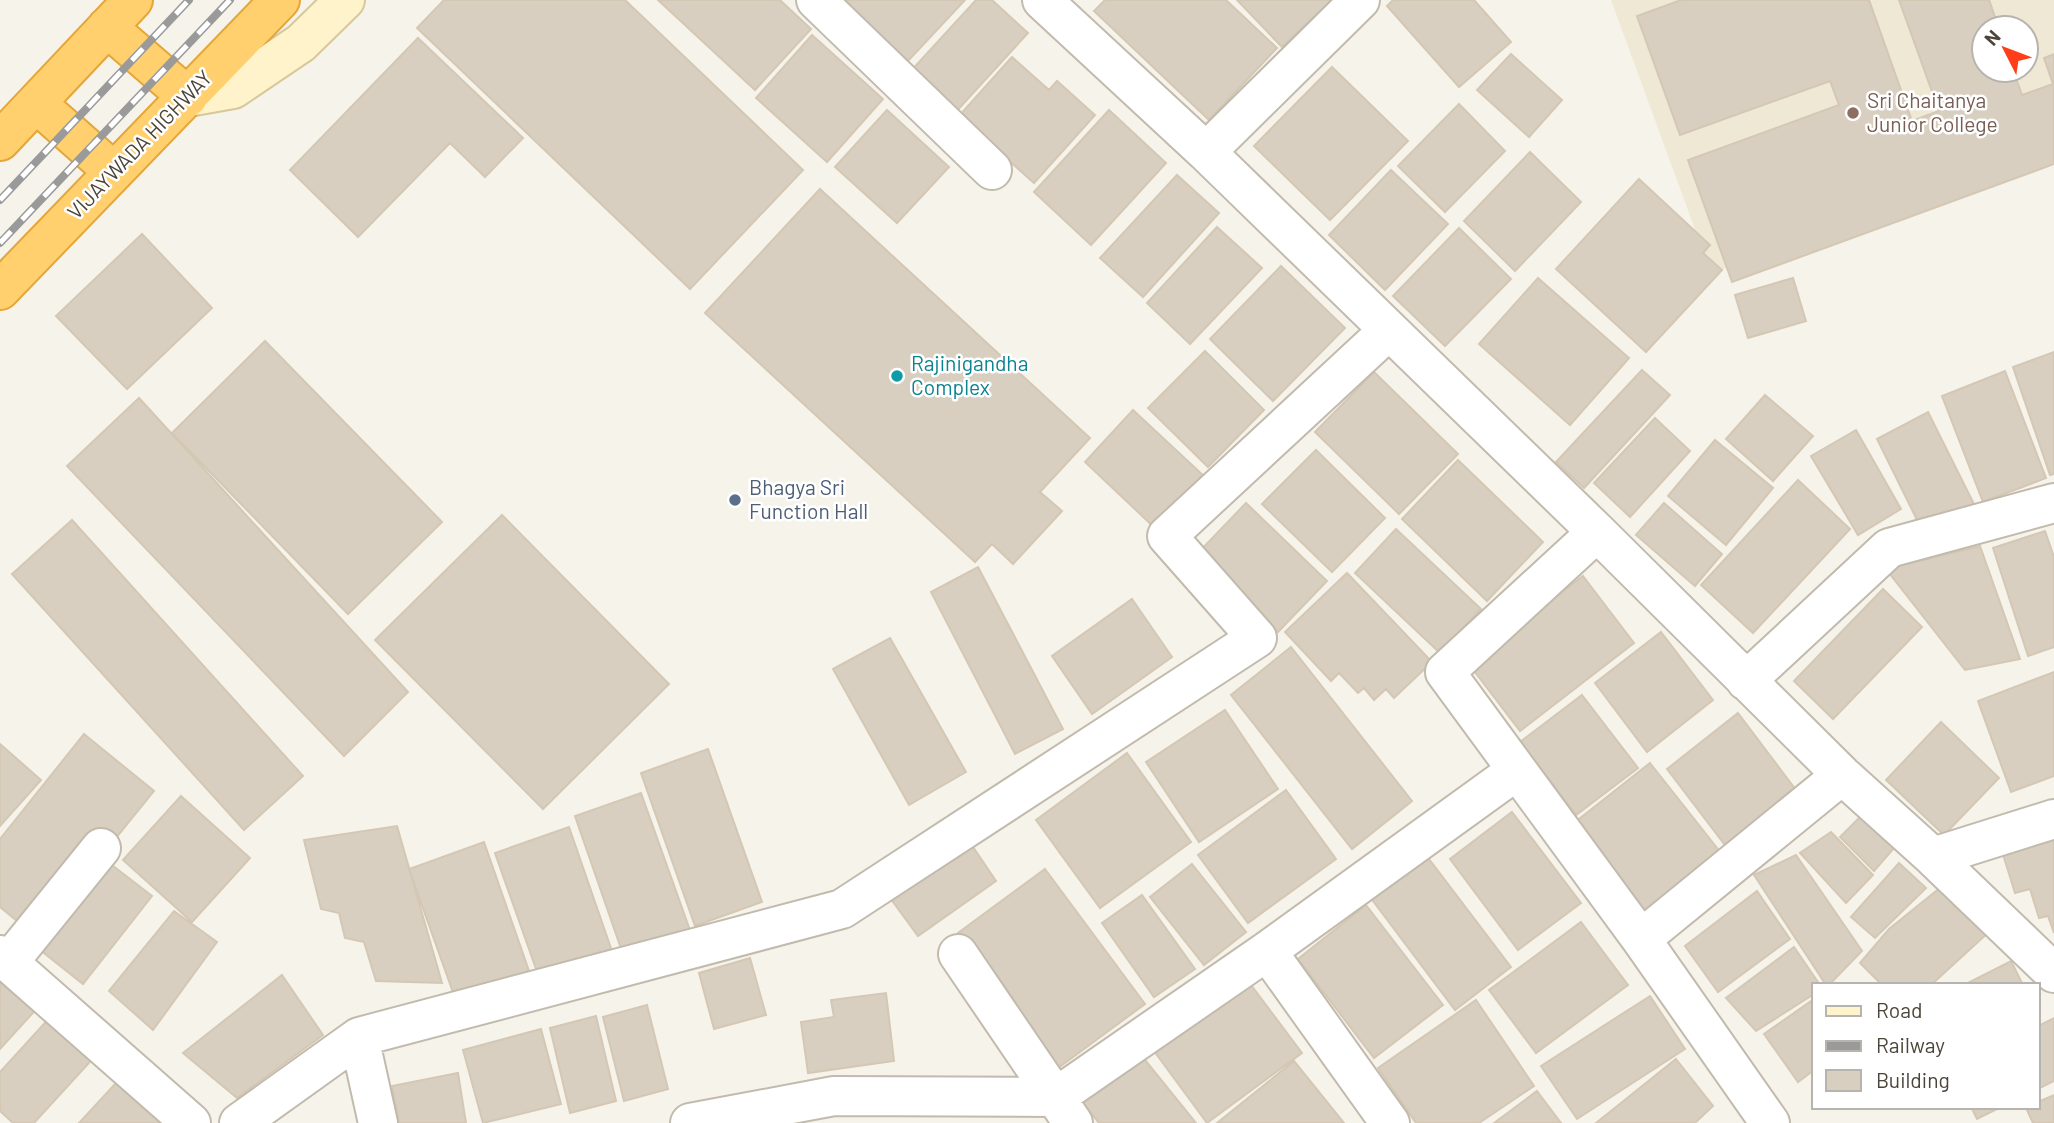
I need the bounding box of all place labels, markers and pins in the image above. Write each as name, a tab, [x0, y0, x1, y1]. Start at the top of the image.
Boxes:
place label: Sri Chaitanya Junior College	[1867, 87, 1998, 136]
marker: Sri Chaitanya Junior College	[1845, 105, 1861, 121]
place label: Rajinigandha Complex	[911, 350, 1028, 399]
marker: Rajinigandha Complex	[889, 368, 905, 384]
place label: Bhagya Sri Function Hall	[749, 474, 868, 523]
marker: Bhagya Sri Function Hall	[727, 492, 743, 508]

